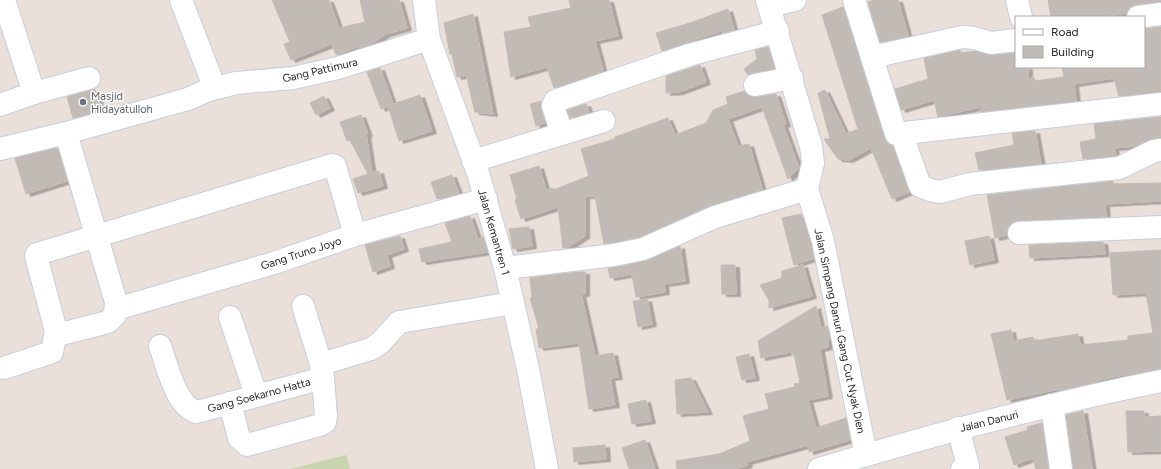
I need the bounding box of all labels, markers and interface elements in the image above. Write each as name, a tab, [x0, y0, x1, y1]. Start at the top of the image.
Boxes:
legend	[1015, 16, 1145, 68]
text: Road	[1051, 25, 1079, 39]
text: Building	[1051, 45, 1094, 59]
street label: Gang Pattimura	[281, 56, 359, 85]
place label: Masjid Hidayatulloh	[91, 90, 153, 116]
marker: Masjid Hidayatulloh	[78, 97, 88, 107]
street label: Jalan Kemantren 1	[475, 187, 512, 277]
street label: Jalan Simpang Danuri Gang Cut Nyak Dien	[811, 228, 868, 435]
street label: Gang Truno Joyo	[259, 234, 343, 273]
street label: Gang Soekarno Hatta	[206, 375, 312, 415]
street label: Jalan Danuri	[958, 408, 1020, 435]

